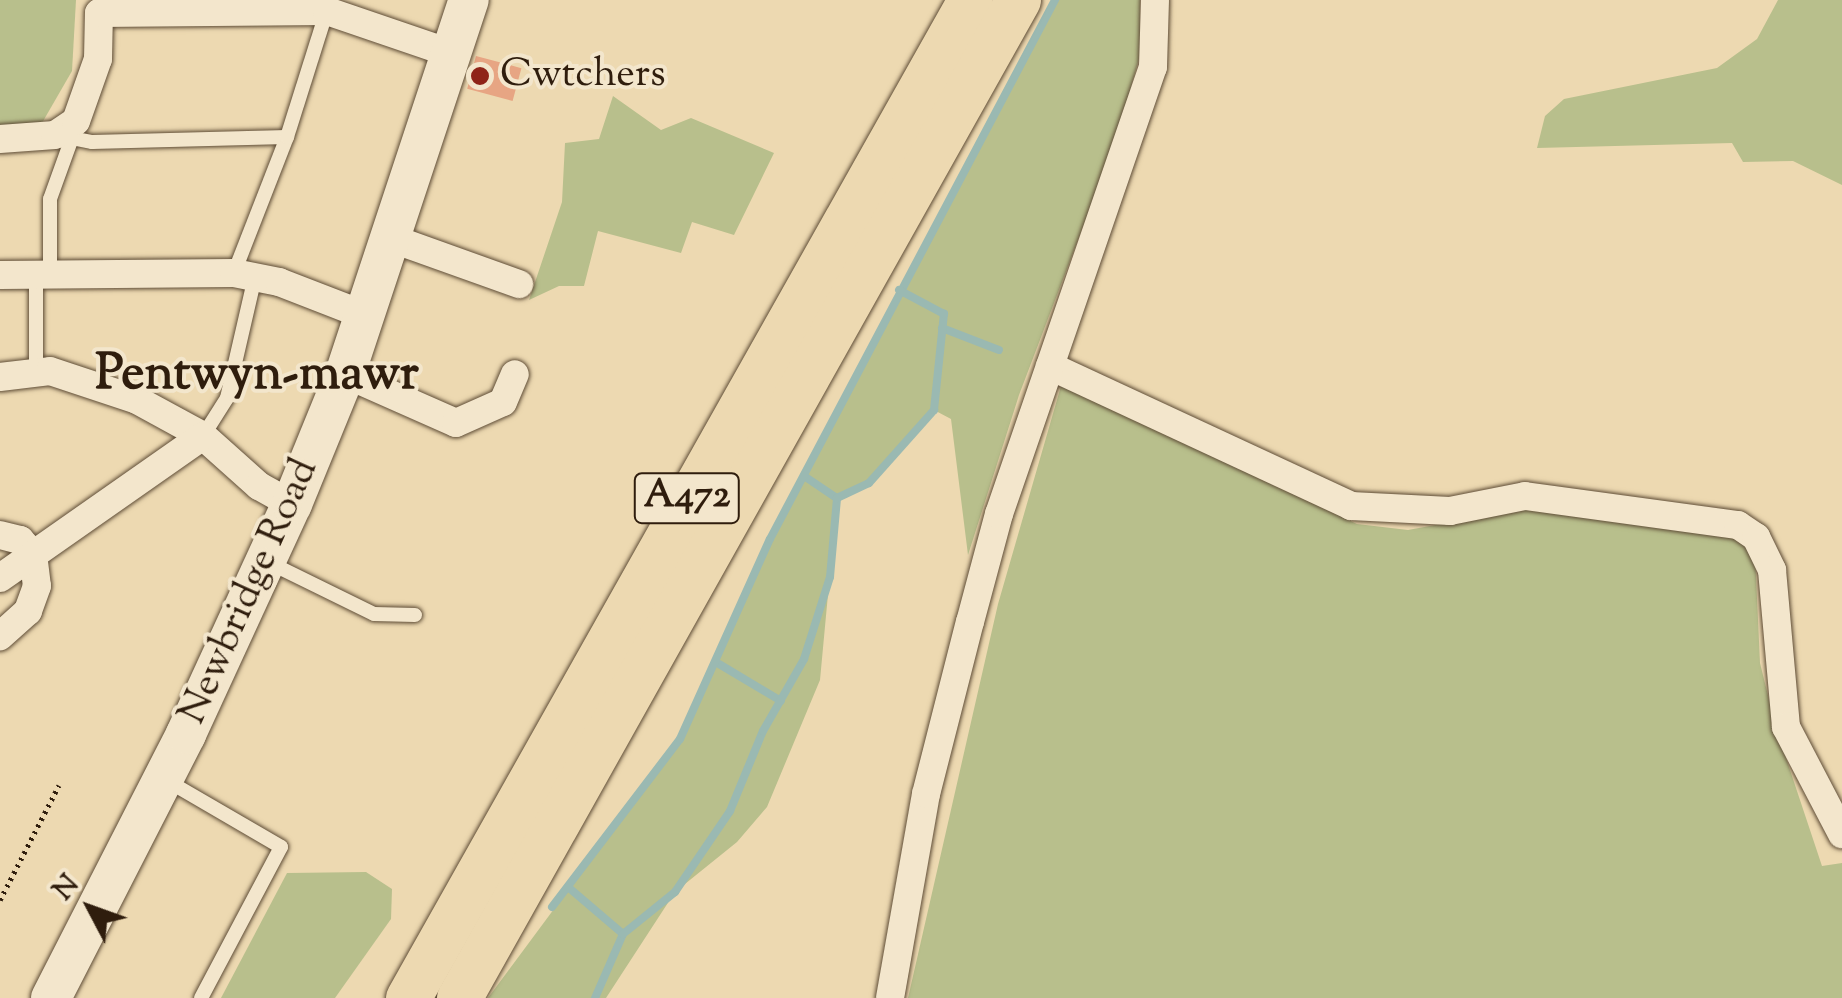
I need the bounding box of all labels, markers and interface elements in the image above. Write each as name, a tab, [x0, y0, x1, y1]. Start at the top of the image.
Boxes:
place label: Cwtchers	[500, 52, 666, 100]
marker: Cwtchers	[469, 65, 491, 87]
district label: Pentwyn-mawr	[95, 347, 419, 407]
street label: Newbridge Road	[170, 452, 330, 732]
road number: A472	[632, 465, 742, 531]
north arrow	[40, 858, 140, 958]
text: N	[45, 867, 90, 910]

